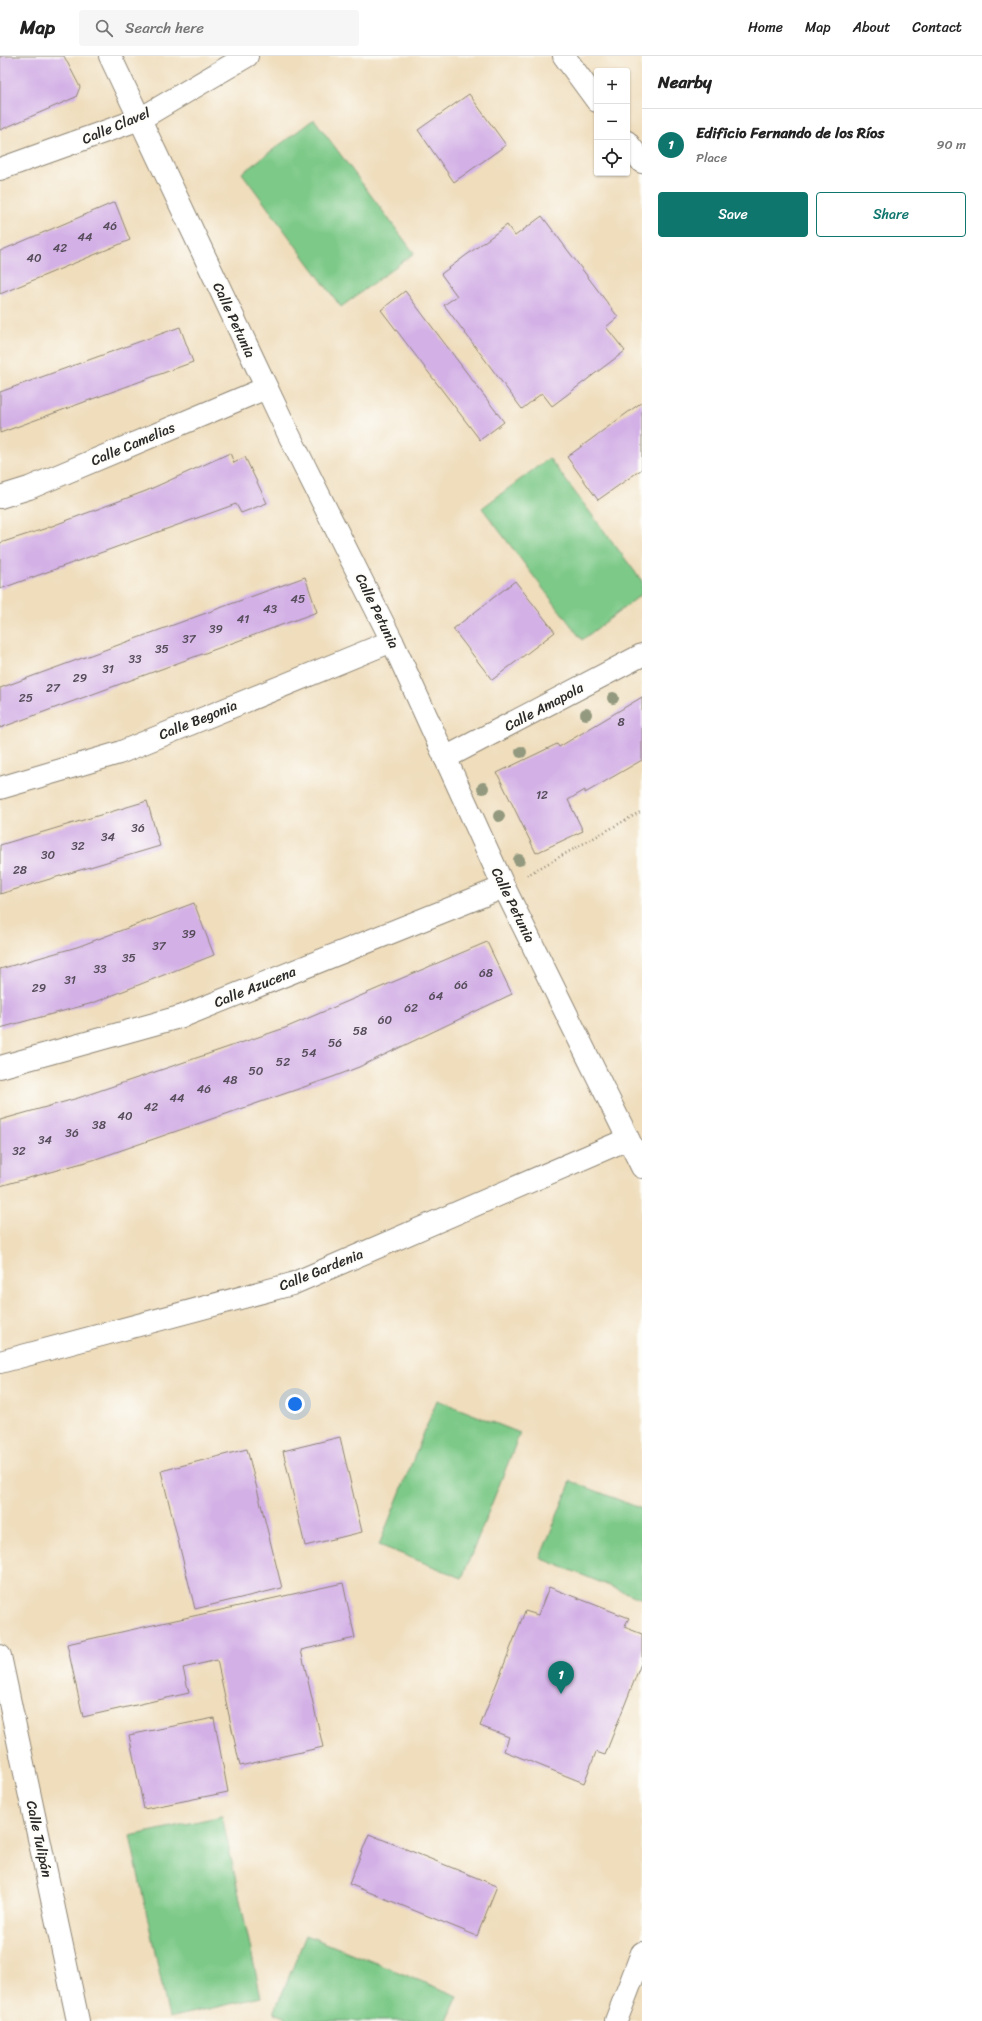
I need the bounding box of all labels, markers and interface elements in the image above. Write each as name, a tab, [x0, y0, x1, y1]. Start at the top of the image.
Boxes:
search box	[79, 10, 359, 46]
text: Map	[20, 11, 55, 44]
text: Search here	[125, 15, 204, 41]
text: Home	[748, 15, 783, 40]
text: Map	[805, 15, 831, 40]
text: About	[853, 15, 890, 40]
text: Contact	[912, 15, 962, 40]
icon: search	[93, 17, 115, 39]
text: Nearby	[658, 67, 712, 97]
map controls	[594, 68, 630, 176]
button: +	[594, 68, 630, 104]
street label: Calle Clavel	[78, 100, 155, 152]
button: −	[594, 104, 630, 140]
text: Edificio Fernando de los Ríos	[696, 120, 884, 146]
text: 1	[668, 133, 674, 156]
text: 90 m	[936, 133, 966, 156]
button: locate	[594, 140, 630, 176]
text: Place	[696, 146, 727, 169]
button: Save	[658, 192, 808, 237]
button: Share	[816, 192, 966, 237]
house number: 46	[103, 215, 117, 237]
house number: 44	[77, 226, 93, 248]
house number: 42	[53, 237, 67, 259]
house number: 40	[26, 247, 42, 269]
street label: Calle Petunia	[206, 278, 262, 362]
street label: Calle Camelias	[87, 415, 180, 473]
street label: Calle Petunia	[348, 569, 406, 653]
house number: 45	[291, 588, 305, 610]
house number: 43	[263, 598, 277, 620]
house number: 41	[237, 608, 249, 630]
house number: 39	[209, 618, 223, 640]
house number: 37	[182, 628, 197, 650]
house number: 35	[155, 638, 169, 660]
house number: 33	[128, 648, 142, 670]
house number: 31	[102, 658, 114, 680]
house number: 29	[73, 667, 87, 689]
street label: Calle Amapola	[500, 675, 589, 738]
house number: 27	[46, 677, 61, 699]
house number: 25	[19, 687, 33, 709]
street label: Calle Begonia	[155, 693, 241, 747]
house number: 8	[617, 711, 625, 733]
house number: 12	[536, 784, 548, 806]
house number: 36	[131, 817, 145, 839]
house number: 34	[101, 826, 116, 848]
house number: 32	[71, 835, 85, 857]
house number: 30	[41, 844, 55, 866]
house number: 28	[13, 859, 27, 881]
street label: Calle Petunia	[484, 863, 542, 947]
house number: 39	[182, 923, 196, 945]
house number: 37	[152, 935, 167, 957]
house number: 35	[122, 947, 136, 969]
house number: 33	[93, 958, 107, 980]
street label: Calle Azucena	[210, 959, 301, 1015]
house number: 68	[479, 962, 493, 984]
house number: 31	[64, 969, 76, 991]
house number: 66	[454, 974, 468, 996]
house number: 29	[32, 977, 46, 999]
house number: 64	[429, 985, 444, 1007]
house number: 62	[404, 997, 418, 1019]
house number: 60	[378, 1009, 393, 1031]
house number: 58	[353, 1020, 367, 1042]
house number: 56	[328, 1032, 342, 1054]
house number: 54	[302, 1042, 317, 1064]
house number: 52	[276, 1051, 290, 1073]
house number: 50	[249, 1060, 264, 1082]
house number: 48	[223, 1069, 237, 1091]
house number: 46	[197, 1078, 211, 1100]
house number: 44	[169, 1087, 185, 1109]
house number: 42	[144, 1096, 158, 1118]
house number: 40	[117, 1105, 133, 1127]
house number: 38	[92, 1114, 106, 1136]
house number: 36	[65, 1122, 79, 1144]
house number: 34	[38, 1129, 53, 1151]
house number: 32	[12, 1140, 26, 1162]
street label: Calle Gardenia	[275, 1242, 367, 1298]
your location	[285, 1394, 305, 1414]
pin: 1	[548, 1661, 574, 1694]
street label: Calle Tulipán	[19, 1798, 59, 1880]

